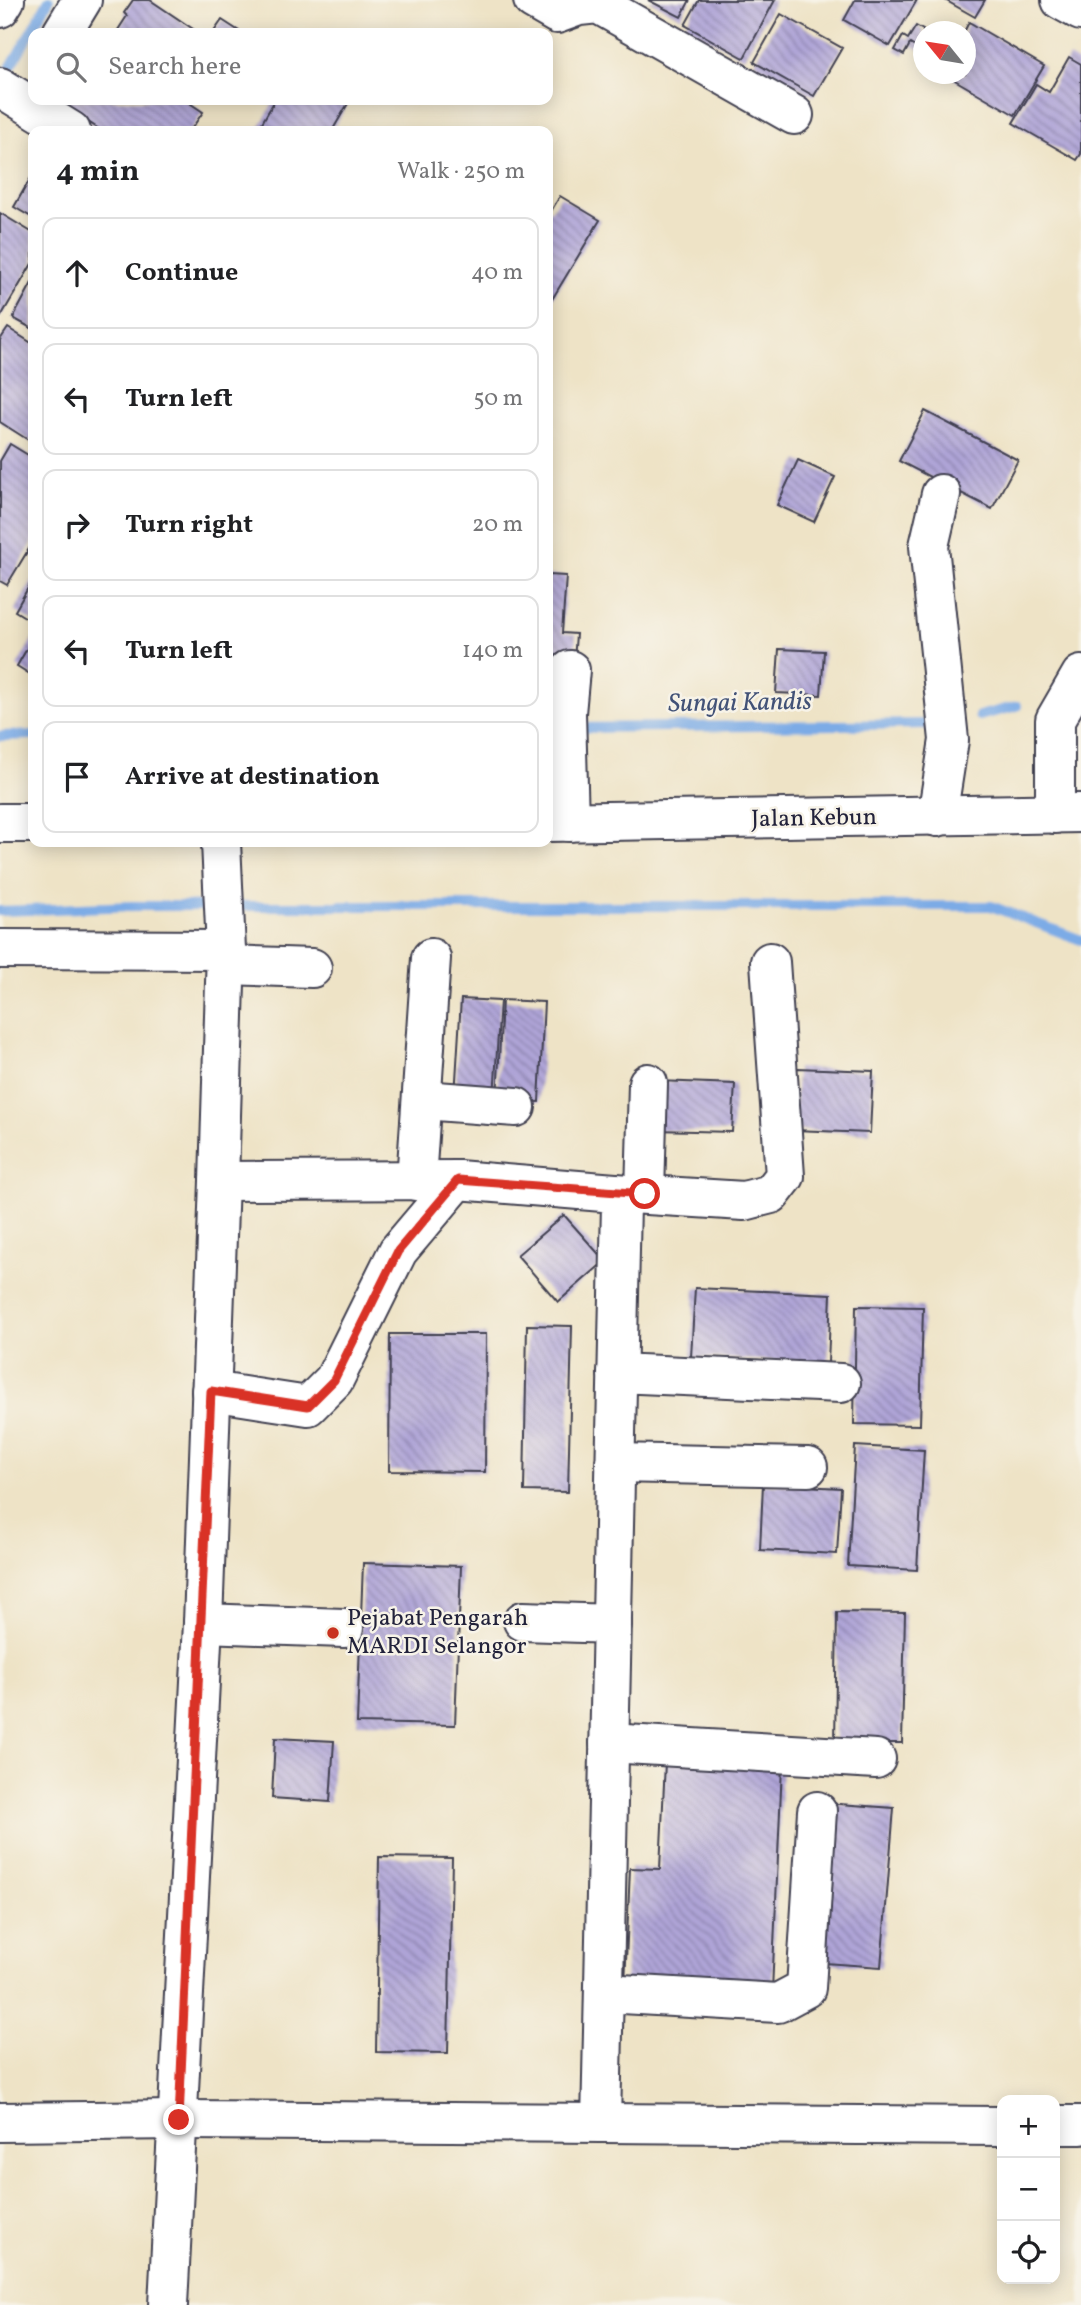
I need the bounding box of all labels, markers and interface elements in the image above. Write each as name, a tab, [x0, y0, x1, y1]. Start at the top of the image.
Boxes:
north arrow	[913, 21, 976, 84]
search box	[28, 28, 553, 105]
icon: search	[52, 48, 90, 86]
text: Search here	[108, 49, 241, 85]
text: 4 min	[56, 151, 140, 193]
text: Walk · 250 m	[397, 156, 525, 188]
icon: ahead	[58, 254, 96, 292]
text: Continue	[125, 255, 238, 291]
text: 40 m	[471, 257, 523, 289]
icon: left	[58, 380, 96, 418]
text: Turn left	[125, 381, 233, 417]
text: 50 m	[474, 383, 523, 415]
icon: right	[58, 506, 96, 544]
text: Turn right	[125, 507, 253, 543]
text: 20 m	[472, 509, 523, 541]
icon: left	[58, 632, 96, 670]
text: Turn left	[125, 633, 233, 669]
text: 140 m	[462, 635, 523, 667]
water label: Sungai Kandis	[668, 684, 813, 722]
icon: arrive	[58, 758, 96, 796]
text: Arrive at destination	[125, 759, 380, 795]
street label: Jalan Kebun	[751, 801, 877, 837]
route start	[629, 1178, 660, 1209]
place label: Pejabat Pengarah MARDI Selangor	[347, 1602, 528, 1664]
marker: Pejabat Pengarah MARDI Selangor	[325, 1625, 341, 1641]
map controls	[997, 2095, 1060, 2284]
button: +	[997, 2095, 1060, 2158]
route end	[163, 2104, 194, 2135]
button: −	[997, 2158, 1060, 2221]
button: locate	[997, 2221, 1060, 2284]

